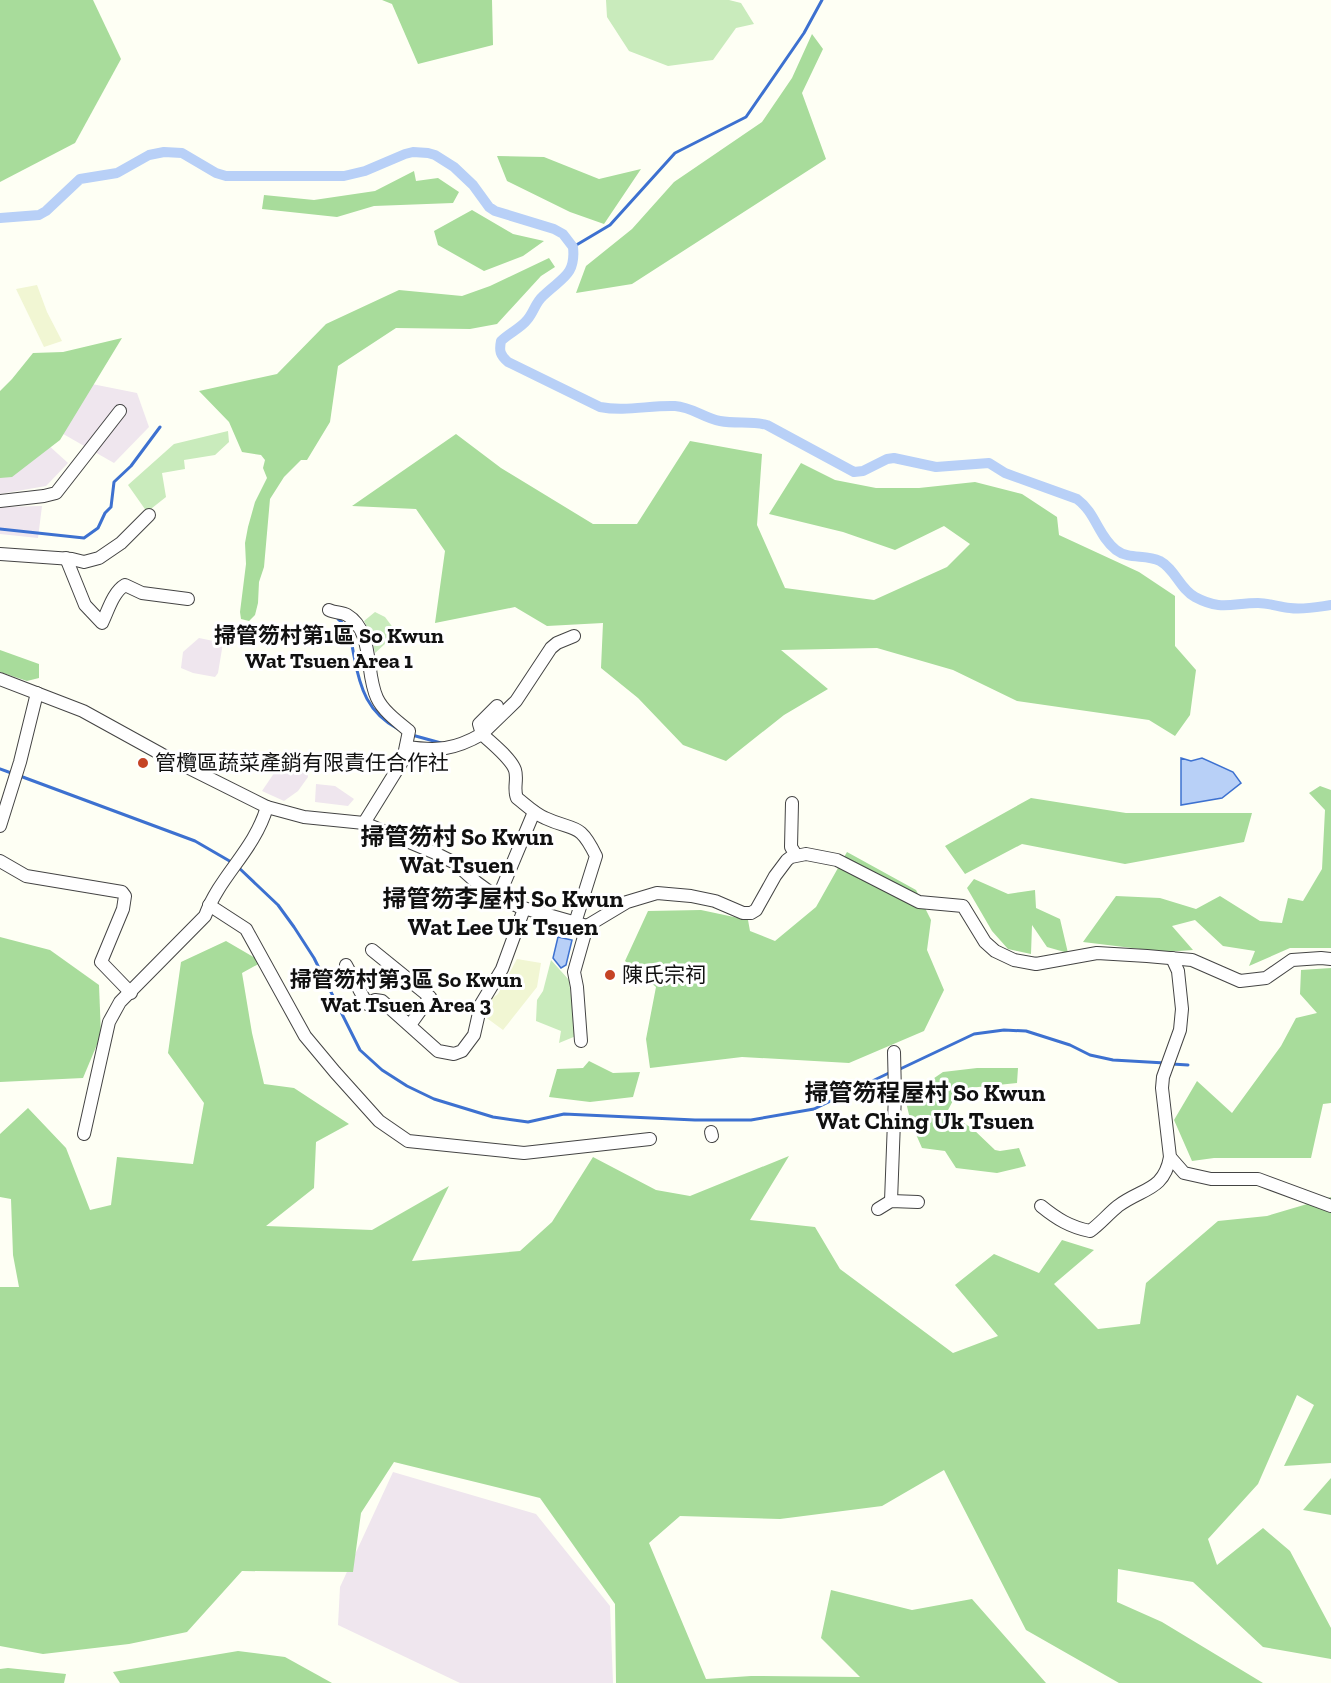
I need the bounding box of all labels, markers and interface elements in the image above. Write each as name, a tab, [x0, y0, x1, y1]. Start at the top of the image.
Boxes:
district label: 掃管笏村第1區 So Kwun Wat Tsuen Area 1	[214, 622, 444, 674]
place label: 管欖區蔬菜產銷有限責任合作社	[155, 750, 449, 775]
marker: 管欖區蔬菜產銷有限責任合作社	[136, 756, 150, 770]
district label: 掃管笏村 So Kwun Wat Tsuen	[361, 822, 553, 879]
district label: 掃管笏李屋村 So Kwun Wat Lee Uk Tsuen	[383, 884, 623, 941]
place label: 陳氏宗祠	[622, 962, 706, 987]
district label: 掃管笏村第3區 So Kwun Wat Tsuen Area 3	[290, 966, 522, 1018]
marker: 陳氏宗祠	[603, 968, 617, 982]
district label: 掃管笏程屋村 So Kwun Wat Ching Uk Tsuen	[805, 1078, 1045, 1135]

